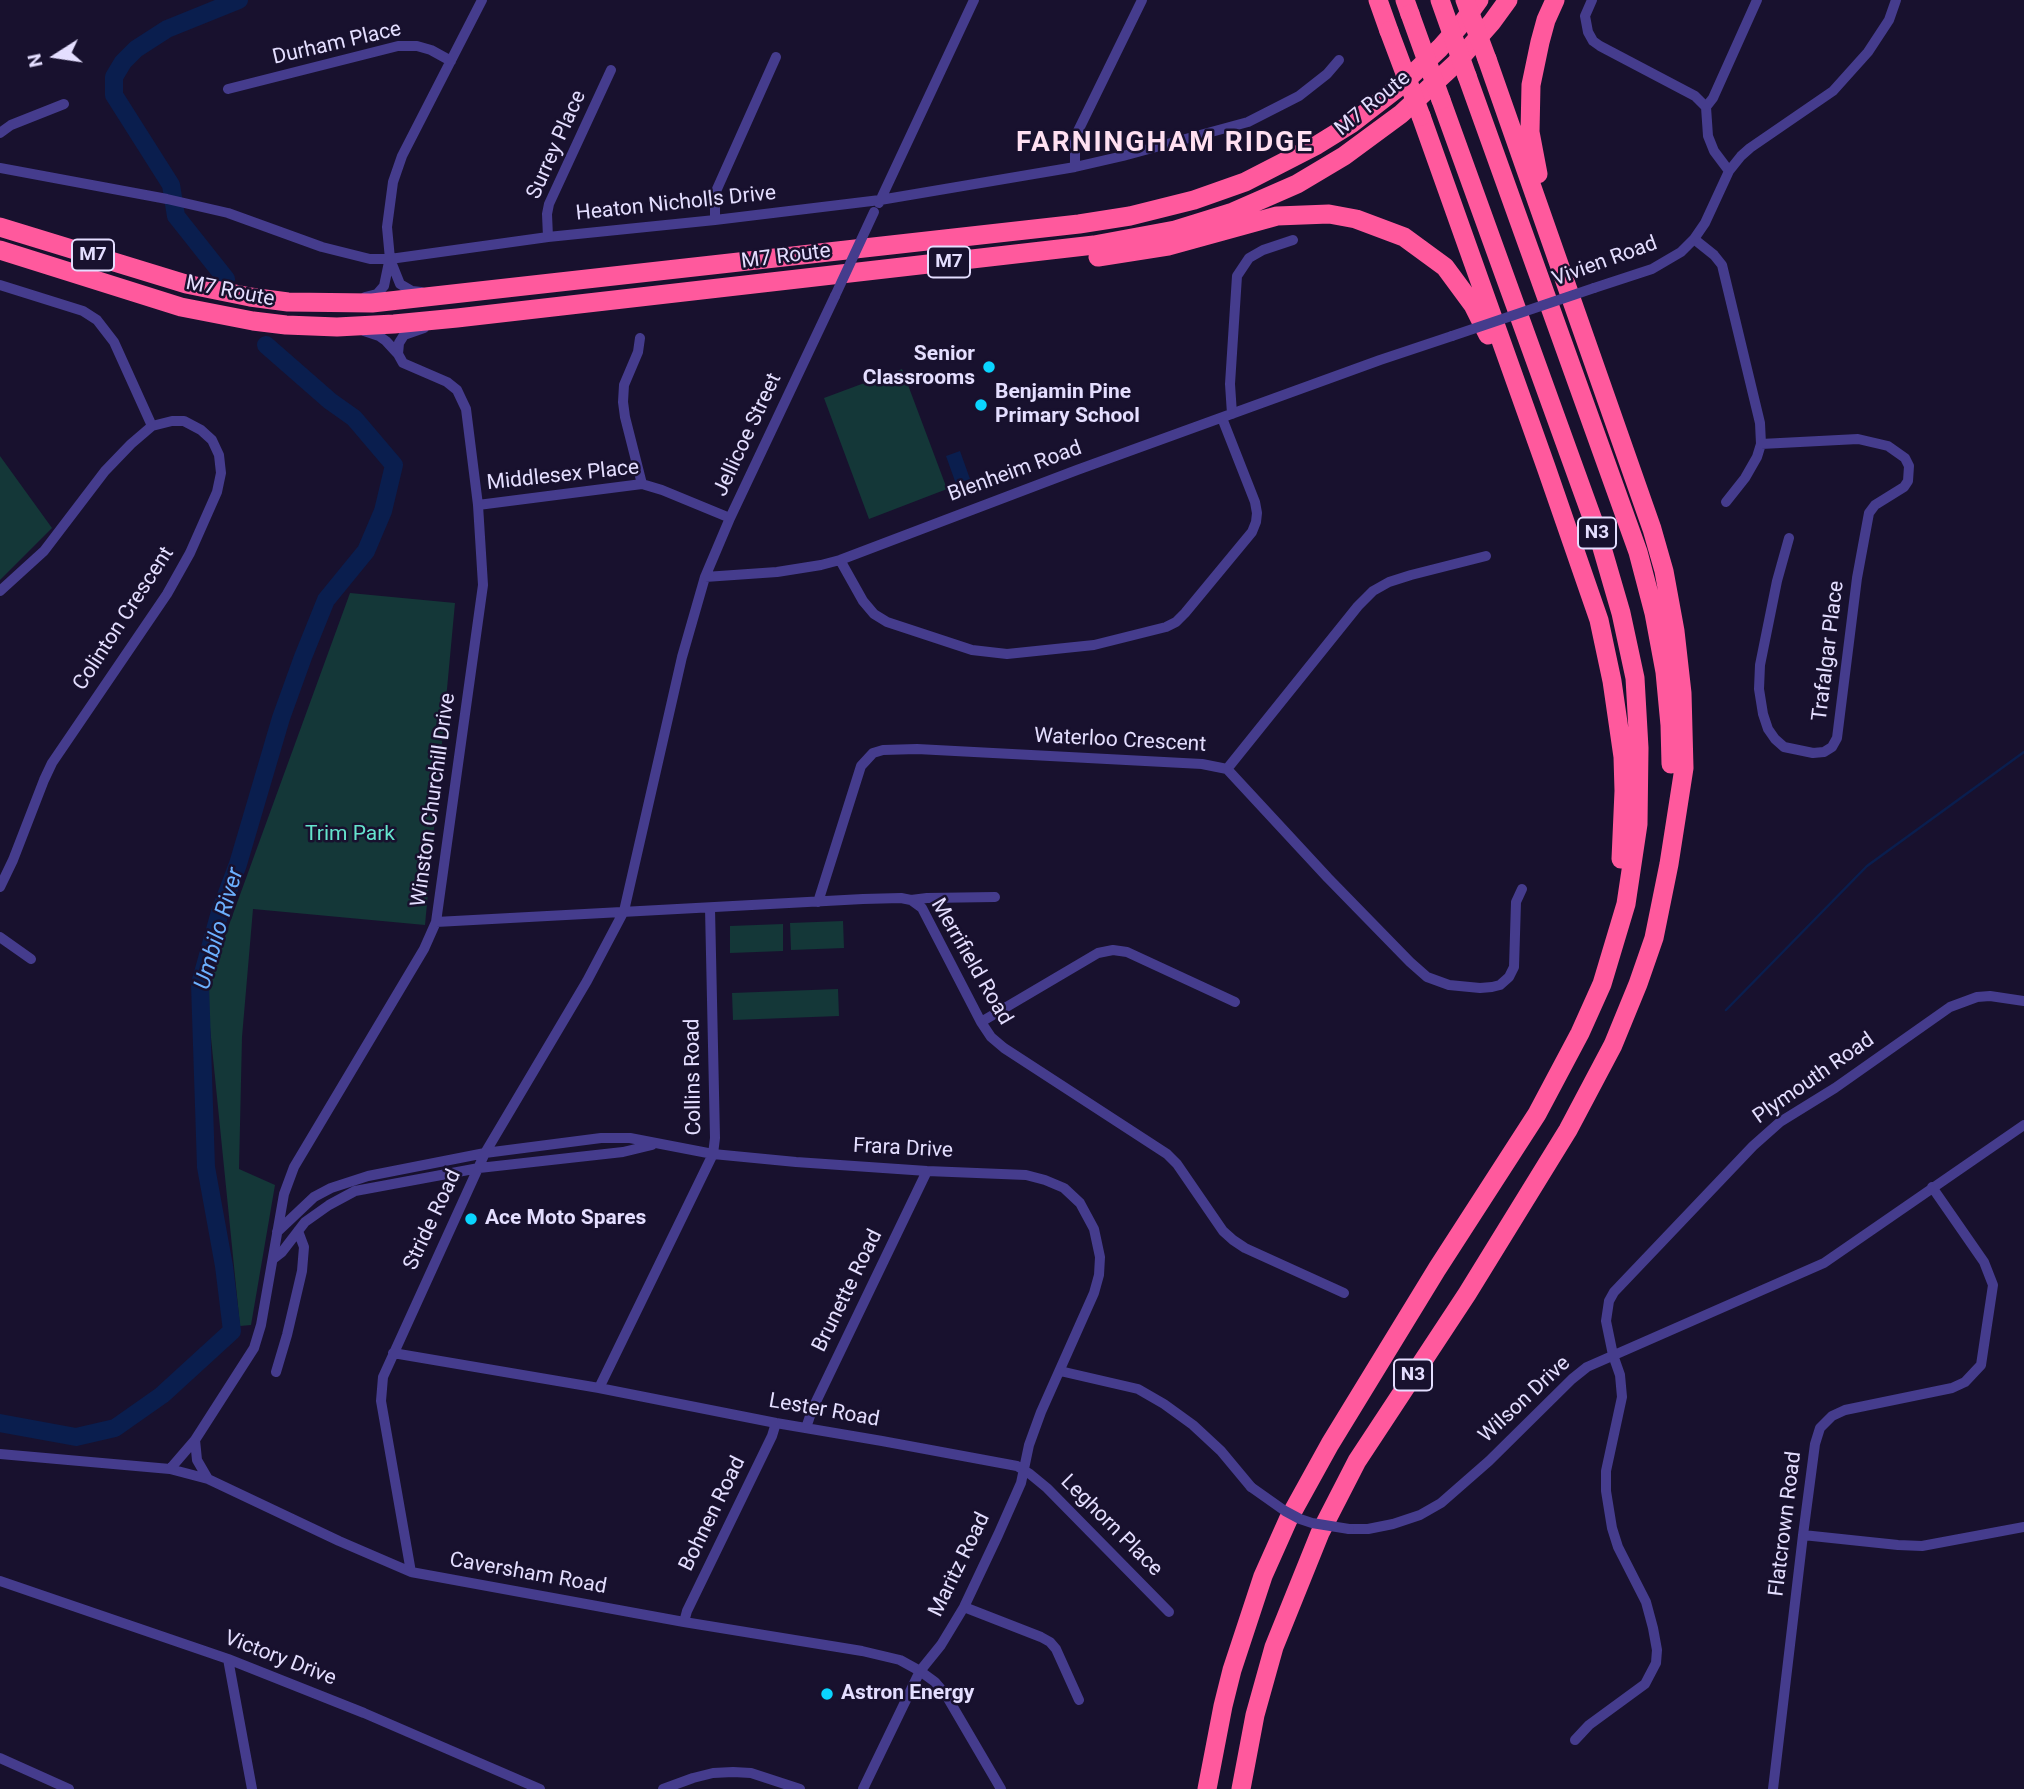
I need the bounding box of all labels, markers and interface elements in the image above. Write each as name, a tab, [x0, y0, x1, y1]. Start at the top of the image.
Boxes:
street label: Durham Place	[270, 17, 404, 71]
north arrow	[21, 21, 91, 91]
text: N	[22, 52, 48, 69]
street label: M7 Route	[1330, 66, 1416, 142]
street label: Surrey Place	[522, 87, 592, 203]
district label: FARNINGHAM RIDGE	[1018, 127, 1312, 161]
street label: Heaton Nicholls Drive	[575, 181, 777, 227]
street label: Vivien Road	[1549, 231, 1661, 293]
street label: M7 Route	[740, 239, 832, 275]
road number: M7	[72, 240, 114, 270]
road number: M7	[928, 246, 970, 278]
street label: M7 Route	[183, 271, 277, 313]
place label: Senior Classrooms	[863, 342, 975, 392]
marker: Senior Classrooms	[981, 359, 997, 375]
street label: Jellicoe Street	[709, 370, 787, 500]
place label: Benjamin Pine Primary School	[995, 380, 1140, 430]
marker: Benjamin Pine Primary School	[973, 397, 989, 413]
street label: Blenheim Road	[945, 436, 1085, 508]
street label: Middlesex Place	[486, 455, 640, 497]
road number: N3	[1578, 518, 1616, 548]
street label: Colinton Crescent	[68, 543, 180, 695]
street label: Trafalgar Place	[1808, 579, 1850, 723]
street label: Winston Churchill Drive	[407, 691, 461, 909]
street label: Waterloo Crescent	[1033, 724, 1207, 758]
park label: Trim Park	[305, 822, 395, 848]
water label: Umbilo River	[190, 865, 250, 993]
street label: Merrifield Road	[925, 894, 1017, 1030]
street label: Collins Road	[680, 1018, 708, 1136]
street label: Plymouth Road	[1749, 1028, 1879, 1130]
street label: Frara Drive	[852, 1134, 954, 1164]
street label: Stride Road	[399, 1166, 467, 1274]
place label: Ace Moto Spares	[485, 1206, 646, 1232]
marker: Ace Moto Spares	[463, 1211, 479, 1227]
street label: Brunette Road	[808, 1226, 888, 1356]
street label: Wilson Drive	[1474, 1351, 1576, 1449]
road number: N3	[1394, 1359, 1432, 1390]
street label: Lester Road	[767, 1389, 881, 1433]
street label: Flatcrown Road	[1765, 1450, 1807, 1598]
street label: Bohnen Road	[674, 1453, 752, 1575]
street label: Leghorn Place	[1055, 1470, 1167, 1582]
street label: Maritz Road	[924, 1509, 996, 1621]
street label: Caversham Road	[448, 1548, 608, 1600]
street label: Victory Drive	[221, 1626, 339, 1692]
place label: Astron Energy	[841, 1681, 974, 1707]
marker: Astron Energy	[819, 1686, 835, 1702]

